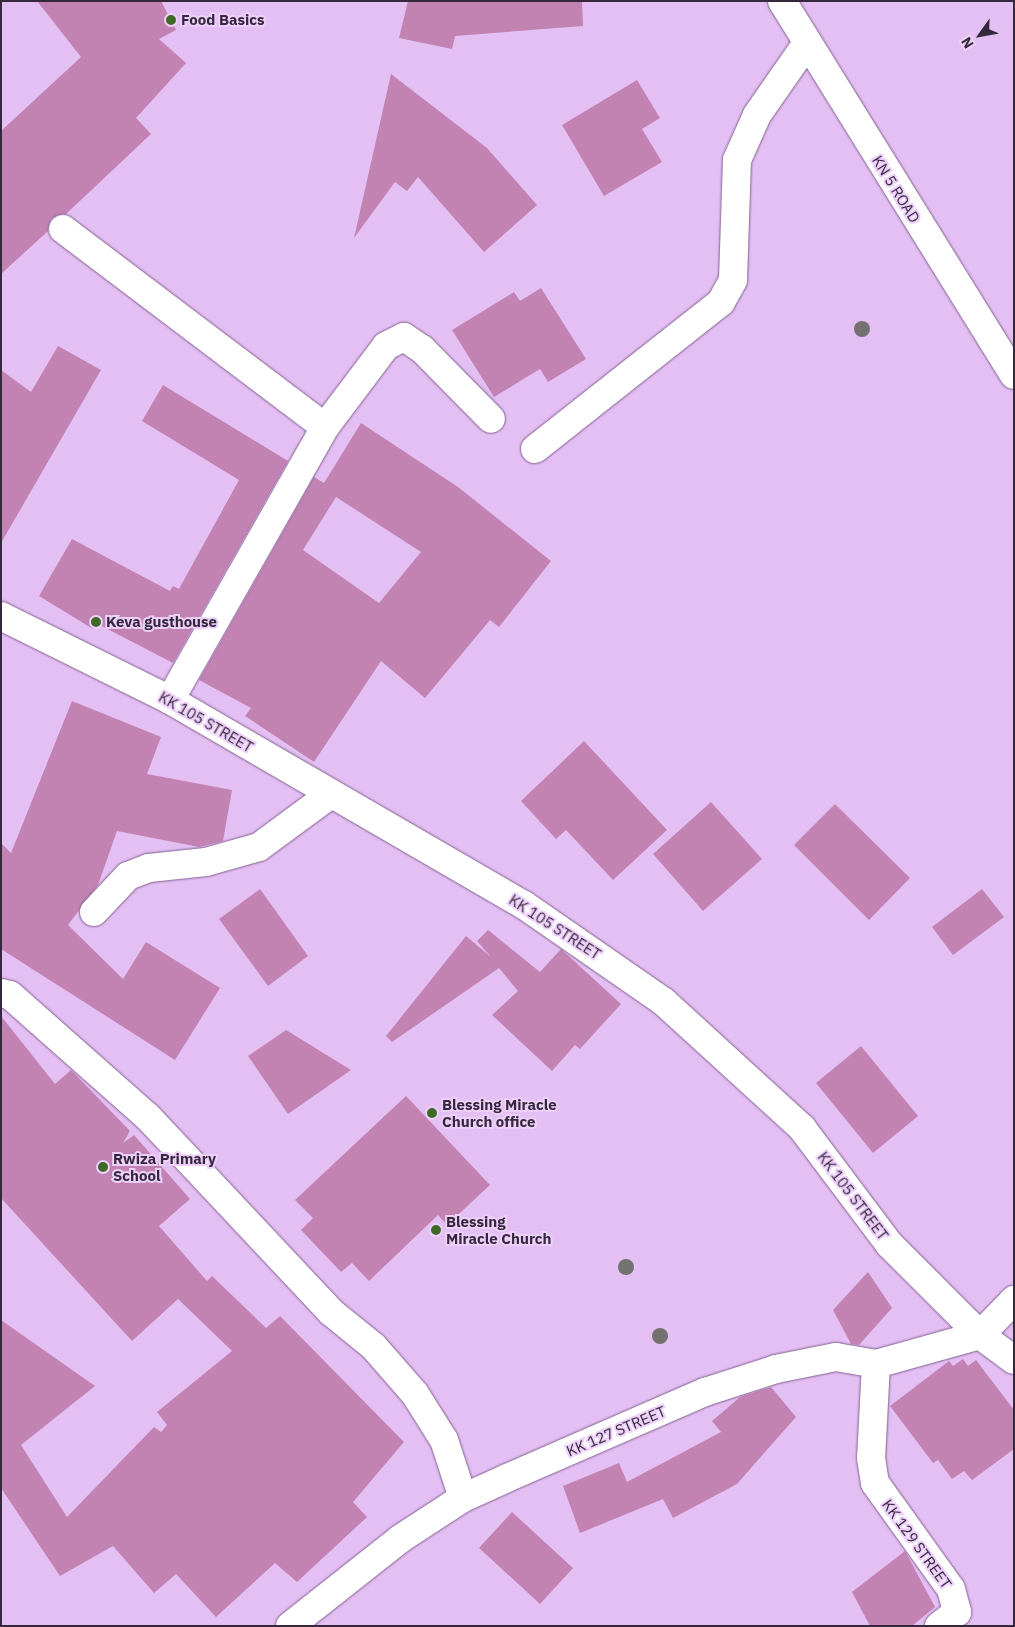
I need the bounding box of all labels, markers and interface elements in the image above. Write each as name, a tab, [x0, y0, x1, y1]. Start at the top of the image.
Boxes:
north arrow	[955, 10, 1005, 60]
place label: Food Basics	[181, 11, 265, 29]
marker: Food Basics	[165, 14, 177, 26]
text: N	[957, 34, 978, 52]
street label: KN 5 ROAD	[868, 152, 924, 226]
place label: Keva gusthouse	[106, 613, 217, 631]
marker: Keva gusthouse	[90, 616, 102, 628]
street label: KK 105 STREET	[156, 688, 256, 756]
street label: KK 105 STREET	[506, 891, 604, 963]
place label: Blessing Miracle Church office	[442, 1095, 557, 1130]
marker: Blessing Miracle Church office	[426, 1107, 438, 1119]
street label: KK 105 STREET	[814, 1148, 892, 1244]
place label: Rwiza Primary School	[113, 1149, 216, 1184]
marker: Rwiza Primary School	[97, 1161, 109, 1173]
place label: Blessing Miracle Church	[446, 1212, 552, 1247]
marker: Blessing Miracle Church	[430, 1224, 442, 1236]
street label: KK 127 STREET	[564, 1402, 668, 1460]
street label: KK 129 STREET	[879, 1496, 955, 1592]

